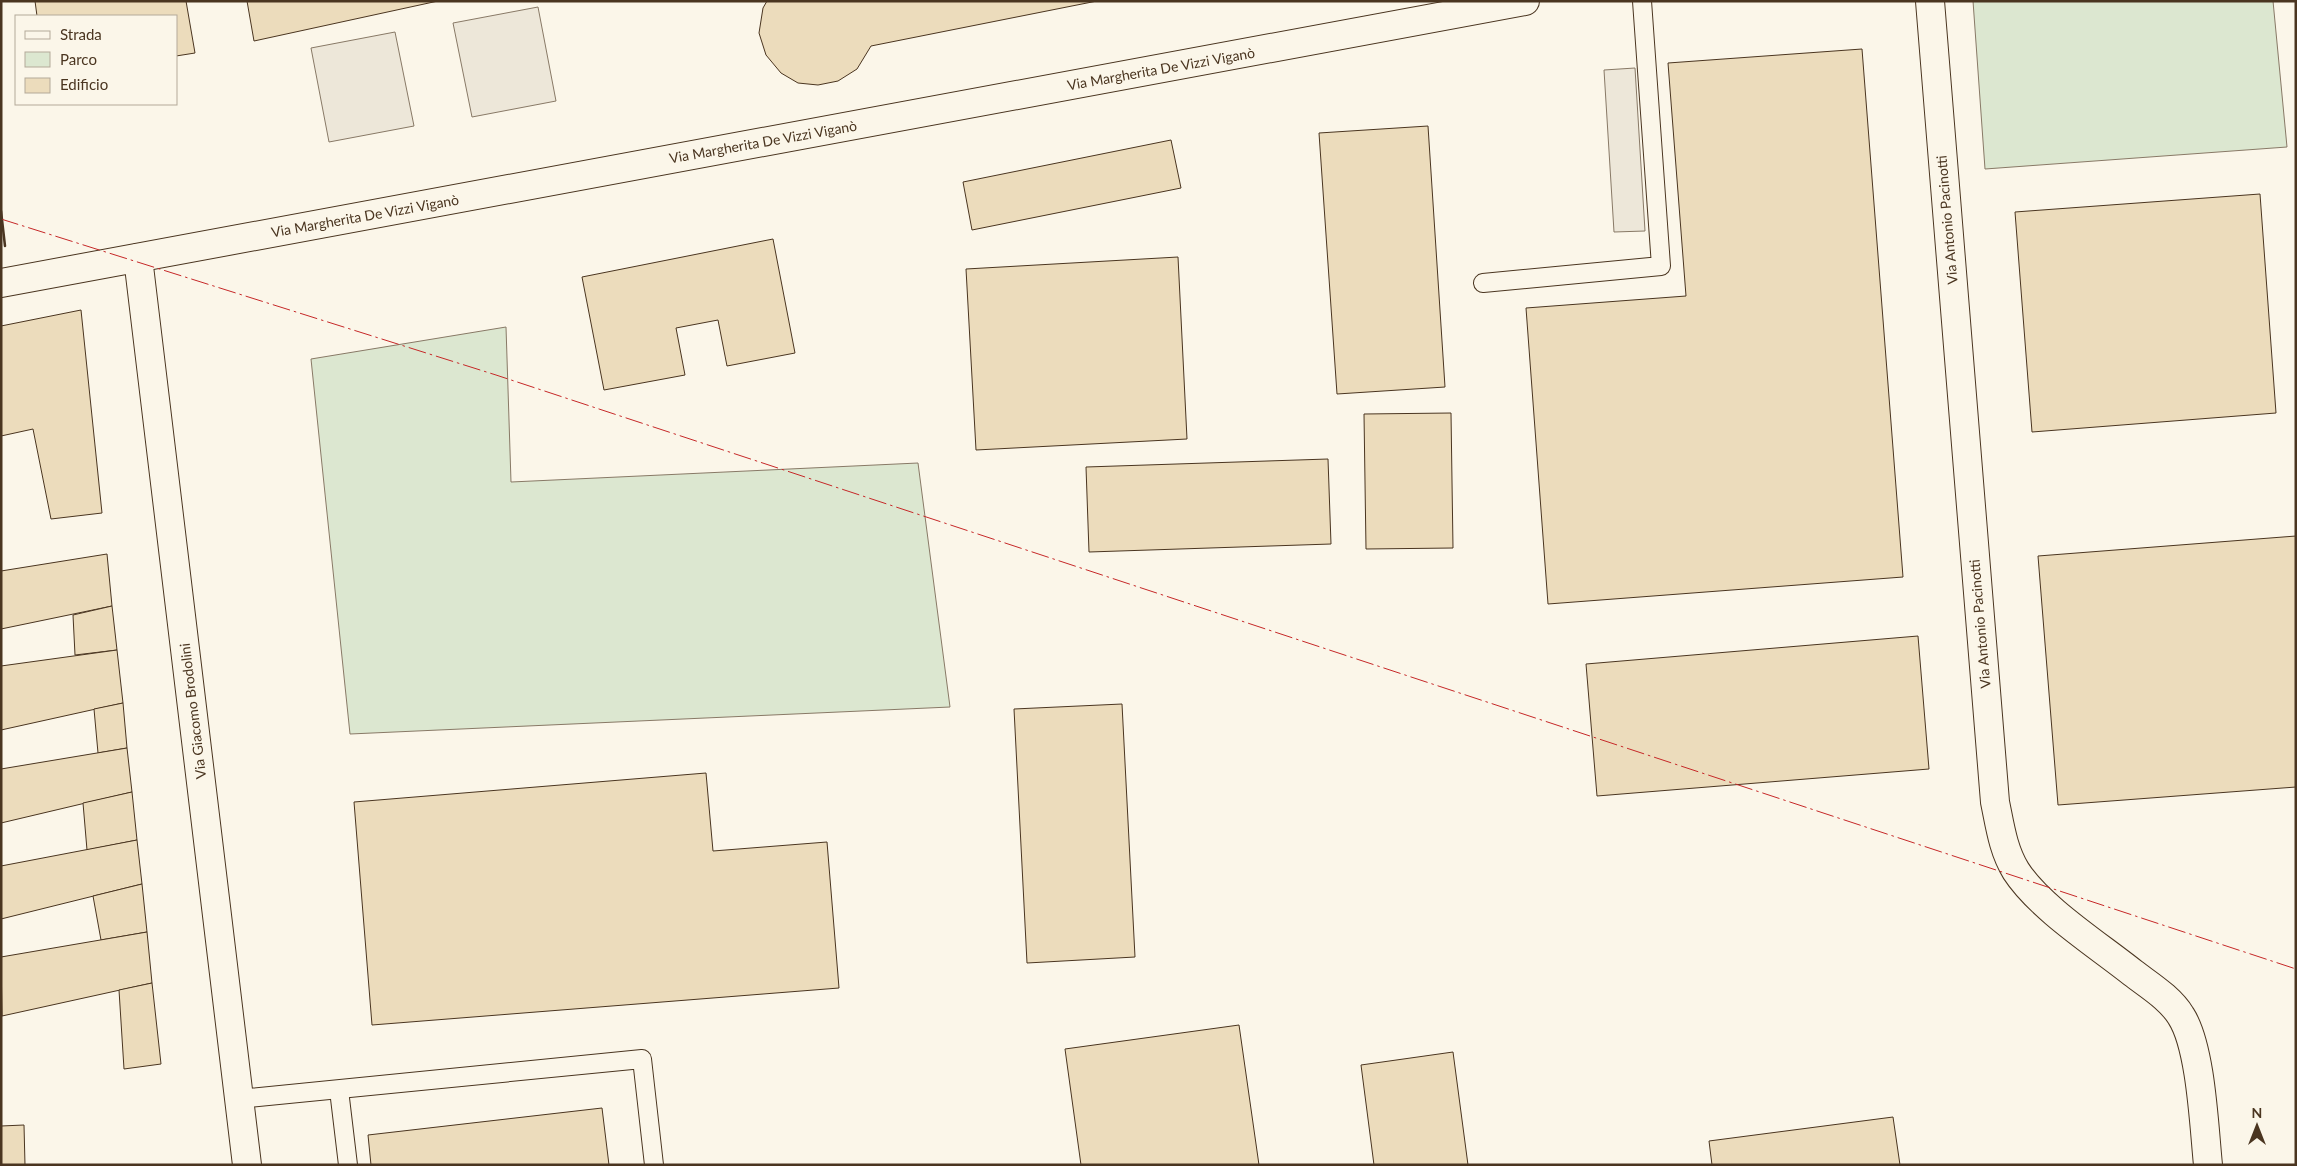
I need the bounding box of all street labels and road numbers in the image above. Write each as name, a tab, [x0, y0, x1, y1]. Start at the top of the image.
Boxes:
street label: Via Margherita De Vizzi Viganò	[1066, 44, 1256, 93]
street label: Via Margherita De Vizzi Viganò	[668, 117, 858, 166]
street label: Via Antonio Pacinotti	[1932, 155, 1961, 285]
street label: Via Margherita De Vizzi Viganò	[270, 191, 460, 240]
street label: Via Antonio Pacinotti	[1965, 559, 1994, 689]
street label: Via Giacomo Brodolini	[176, 642, 209, 780]

